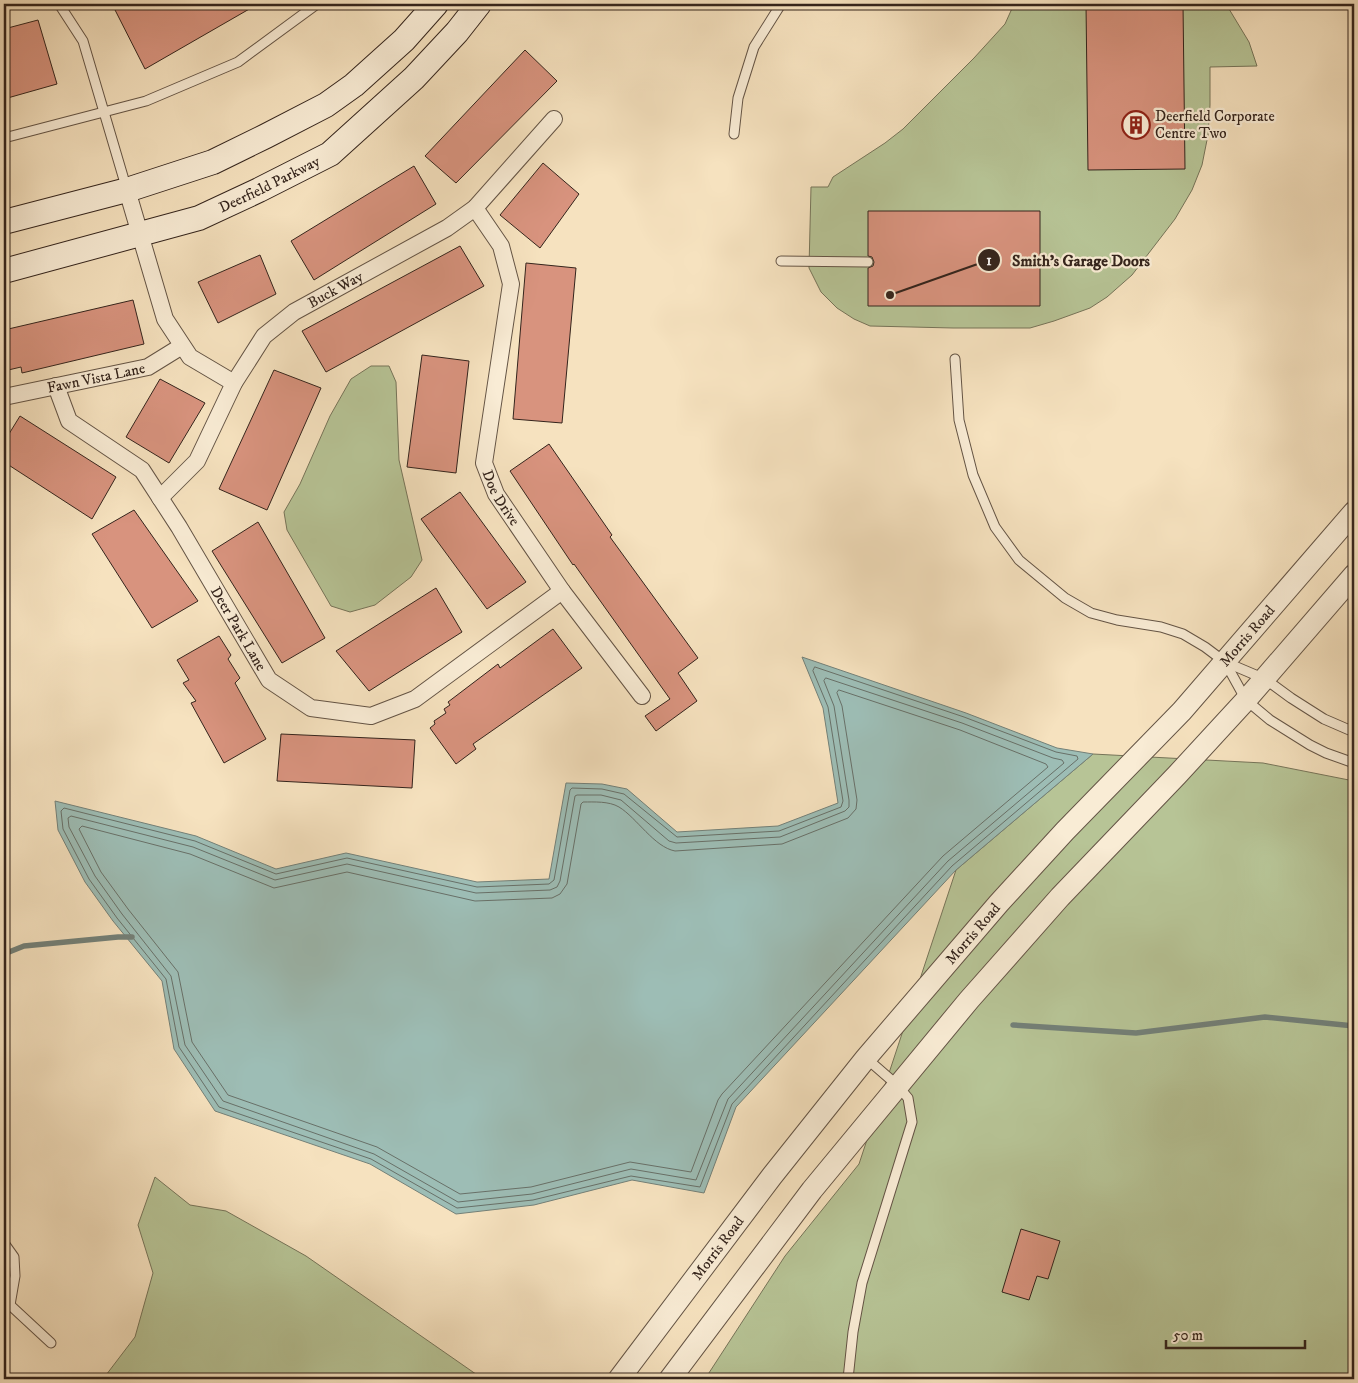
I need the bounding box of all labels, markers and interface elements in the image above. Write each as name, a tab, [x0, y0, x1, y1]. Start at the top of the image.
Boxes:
place label: Deerfield Corporate Centre Two	[1155, 107, 1275, 143]
building icon: Deerfield Corporate Centre Two	[1121, 110, 1151, 140]
street label: Deerfield Parkway	[216, 151, 324, 217]
callout: Smith's Garage Doors	[977, 245, 1160, 276]
text: 1	[986, 251, 992, 270]
text: Smith's Garage Doors	[1012, 251, 1151, 271]
street label: Buck Way	[304, 266, 367, 312]
street label: Fawn Vista Lane	[45, 358, 147, 397]
street label: Doe Drive	[478, 467, 524, 529]
street label: Deer Park Lane	[206, 583, 271, 674]
street label: Morris Road	[1215, 601, 1279, 670]
street label: Morris Road	[941, 899, 1005, 968]
street label: Morris Road	[688, 1212, 748, 1284]
scale bar	[1166, 1318, 1304, 1350]
text: 50 m	[1173, 1326, 1203, 1345]

